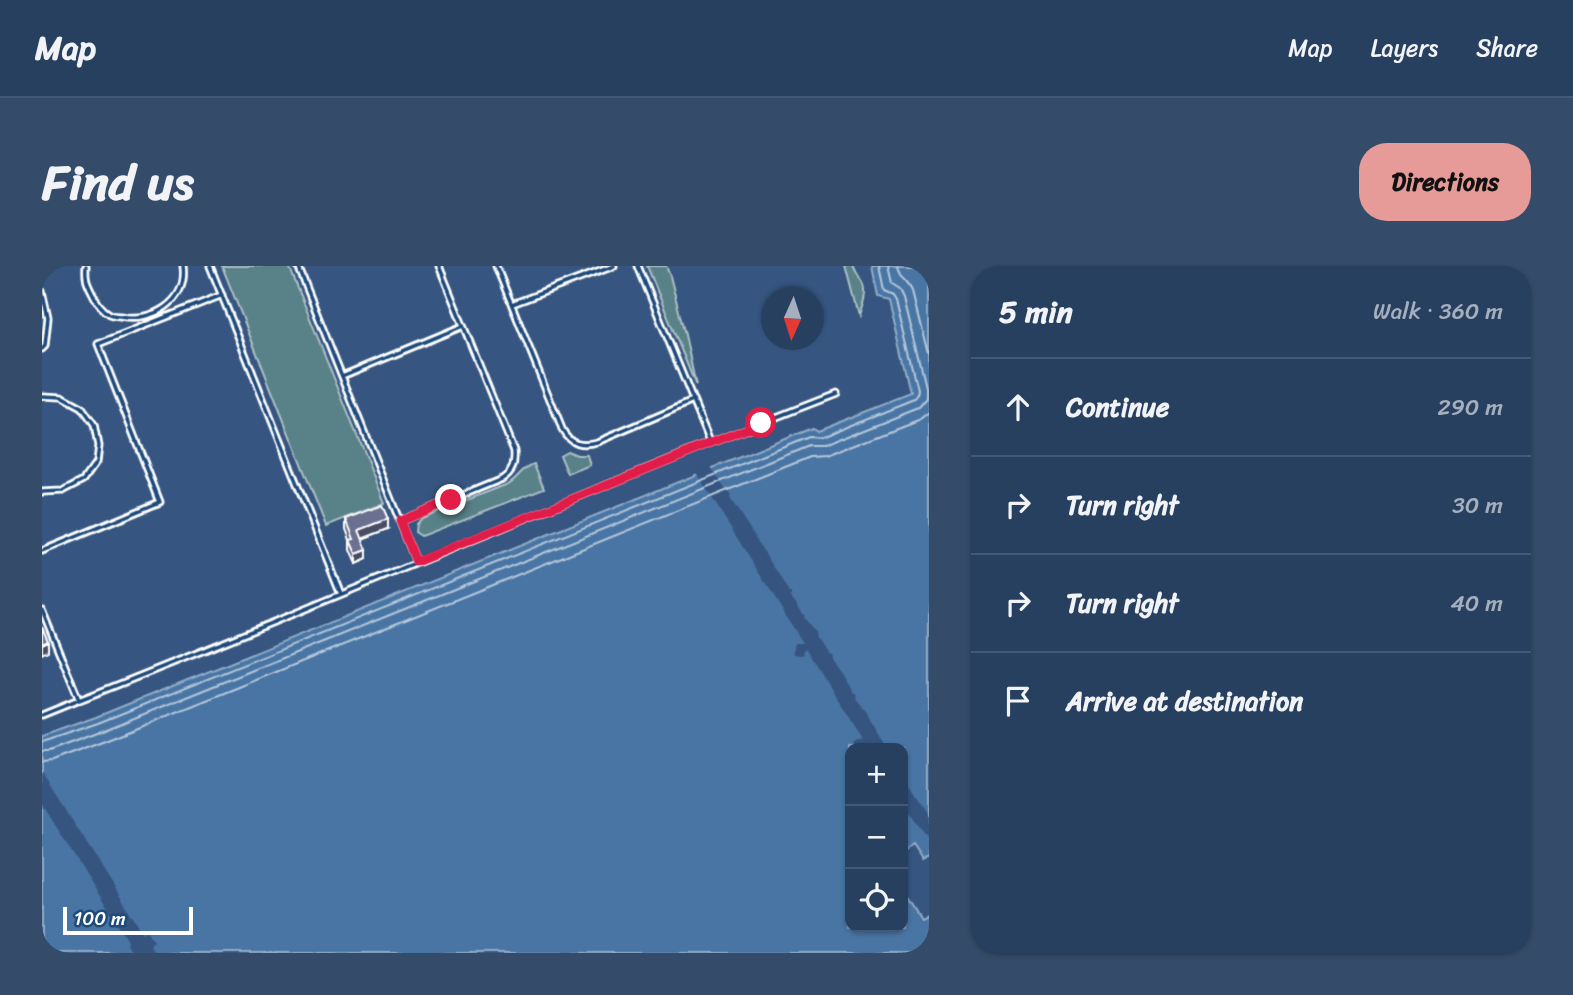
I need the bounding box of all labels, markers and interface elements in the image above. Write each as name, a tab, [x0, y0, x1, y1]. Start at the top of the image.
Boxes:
text: Map	[35, 19, 96, 77]
text: Map	[1288, 27, 1333, 69]
text: Layers	[1371, 27, 1438, 69]
text: Share	[1476, 27, 1538, 69]
text: Find us	[42, 139, 194, 226]
button: Directions	[1359, 143, 1531, 221]
text: 5 min	[999, 285, 1073, 339]
north arrow	[761, 287, 824, 350]
text: Walk · 360 m	[1373, 291, 1503, 332]
text: Continue	[1066, 384, 1169, 430]
text: 290 m	[1437, 387, 1503, 428]
icon: ahead	[999, 388, 1037, 426]
route start	[745, 407, 776, 438]
text: Turn right	[1066, 482, 1179, 528]
route end	[435, 484, 466, 515]
text: 30 m	[1452, 485, 1503, 526]
icon: right	[999, 486, 1037, 524]
text: Turn right	[1066, 580, 1179, 626]
text: 40 m	[1450, 583, 1503, 624]
icon: right	[999, 584, 1037, 622]
text: Arrive at destination	[1066, 678, 1303, 724]
icon: arrive	[999, 682, 1037, 720]
map controls	[845, 743, 908, 932]
button: +	[845, 743, 908, 806]
button: −	[845, 806, 908, 869]
button: locate	[845, 869, 908, 932]
text: 100 m	[74, 902, 126, 935]
scale bar	[63, 904, 192, 936]

